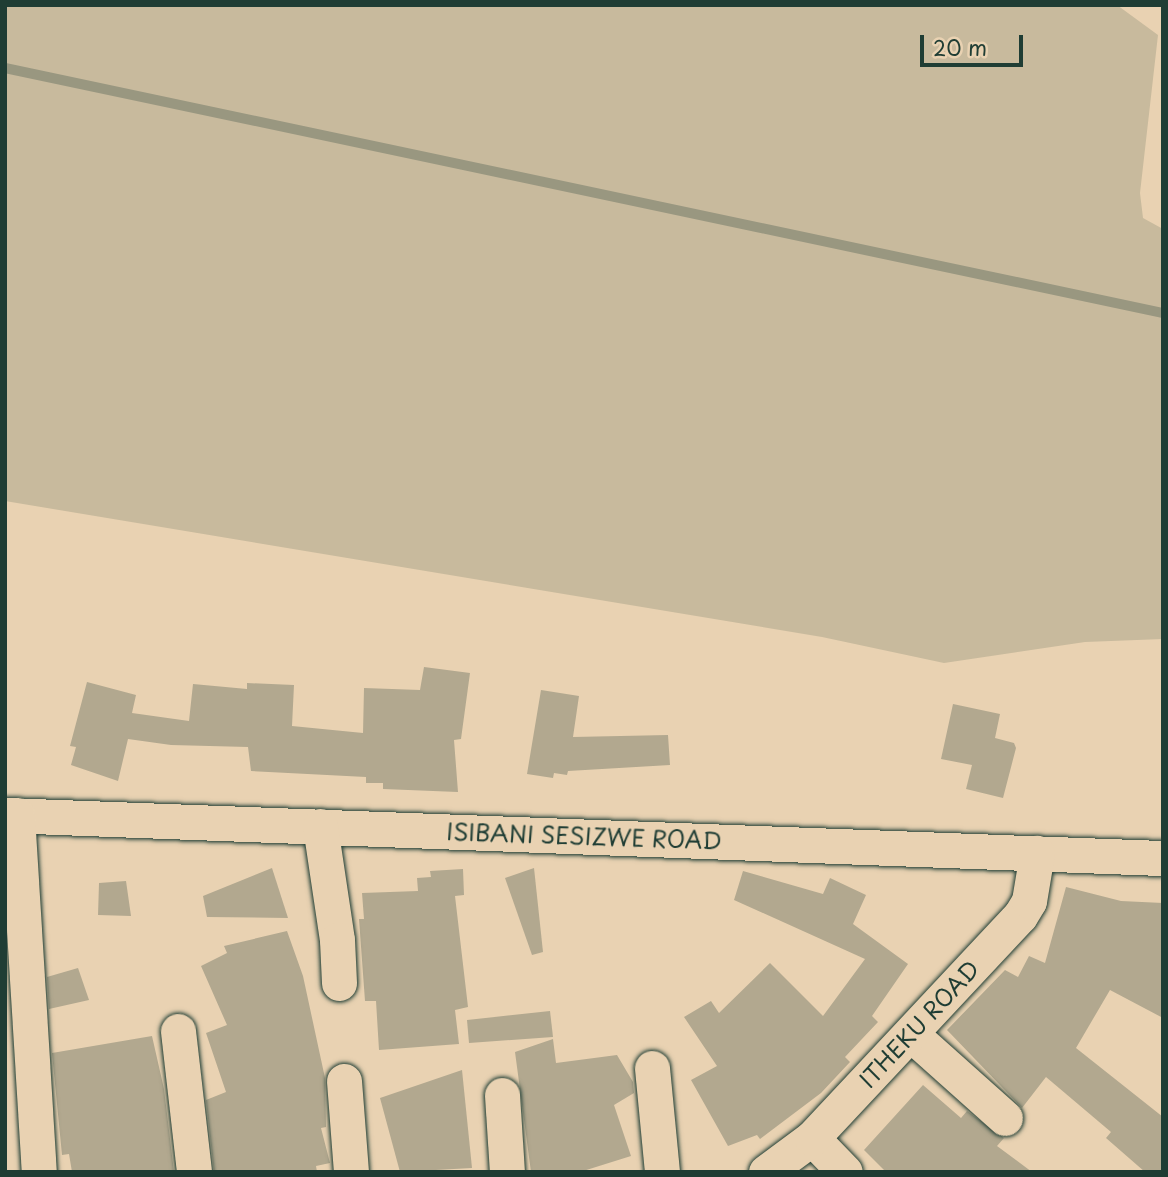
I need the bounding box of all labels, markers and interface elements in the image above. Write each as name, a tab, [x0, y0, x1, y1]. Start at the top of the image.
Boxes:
scale bar	[923, 21, 1026, 65]
text: 20 m	[933, 31, 987, 63]
street label: ISIBANI SESIZWE ROAD	[446, 817, 722, 855]
street label: ITHEKU ROAD	[853, 954, 985, 1094]

